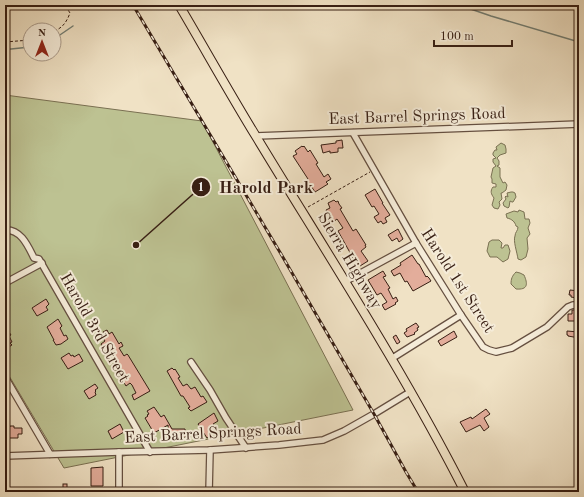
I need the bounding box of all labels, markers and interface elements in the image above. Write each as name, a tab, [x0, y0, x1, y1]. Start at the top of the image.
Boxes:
north arrow	[22, 22, 62, 62]
scale bar	[434, 22, 512, 48]
text: N	[38, 28, 47, 39]
text: 100 m	[440, 31, 474, 43]
street label: East Barrel Springs Road	[328, 106, 506, 128]
callout: Harold Park	[191, 172, 321, 201]
text: Harold Park	[219, 180, 314, 197]
text: 1	[198, 182, 204, 194]
street label: Sierra Highway	[314, 210, 384, 312]
street label: Harold 1st Street	[417, 226, 497, 336]
street label: Harold 3rd Street	[56, 271, 132, 386]
street label: East Barrel Springs Road	[124, 421, 302, 447]

